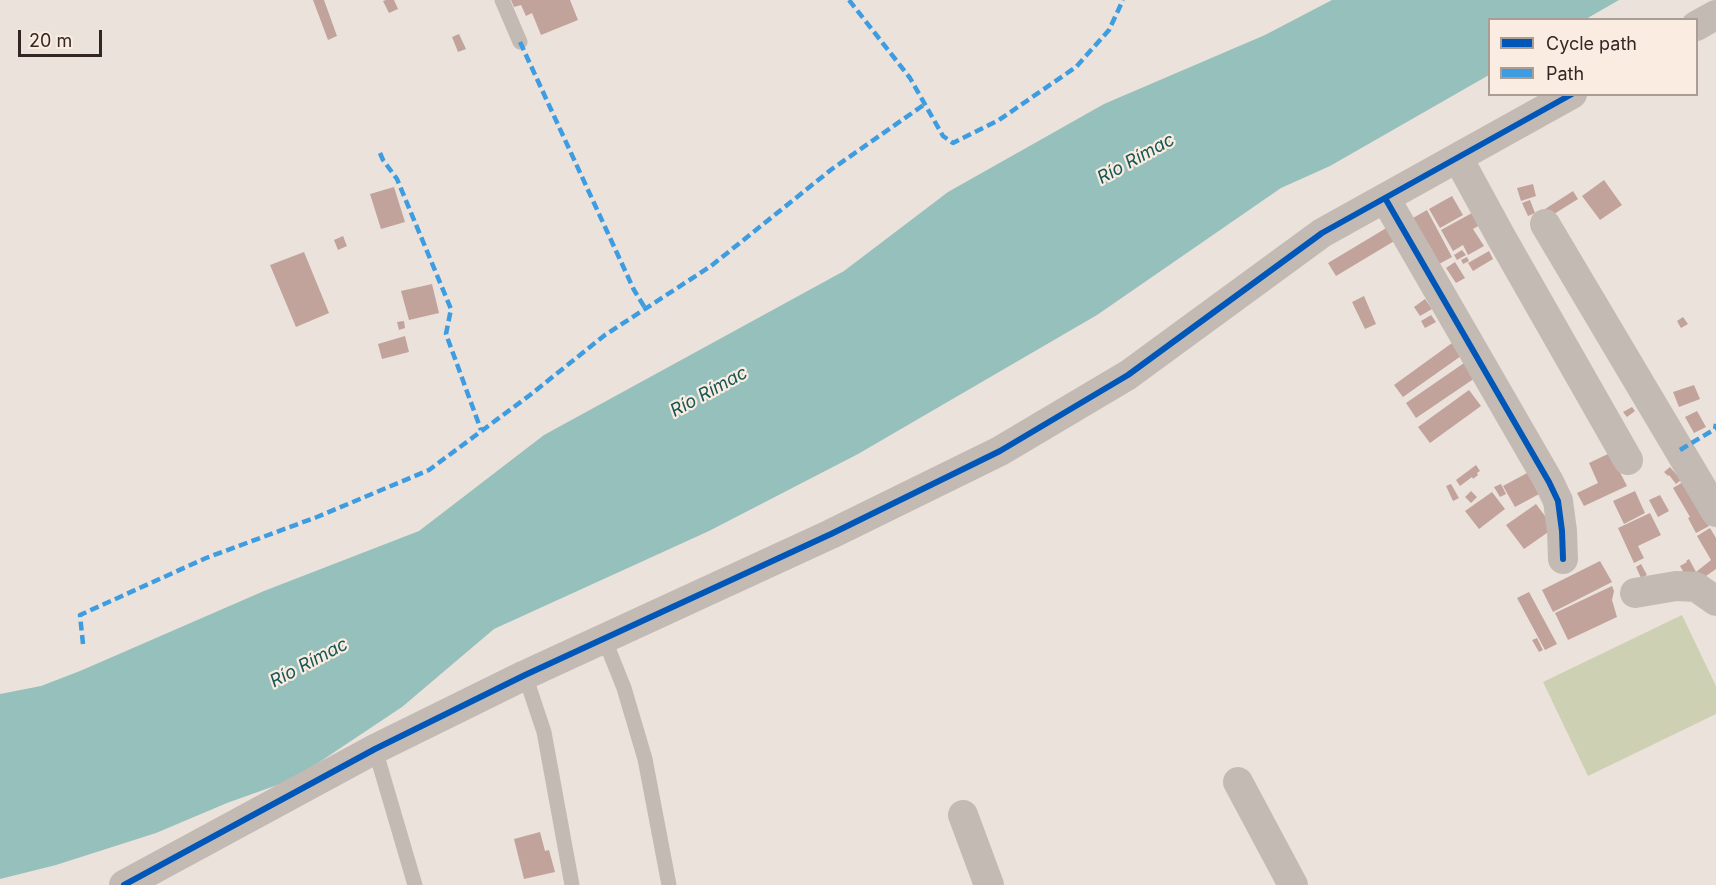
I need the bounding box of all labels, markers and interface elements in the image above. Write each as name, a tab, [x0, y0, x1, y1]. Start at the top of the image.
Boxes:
scale bar	[21, 18, 105, 56]
legend	[1488, 18, 1698, 96]
text: 20 m	[29, 30, 72, 51]
text: Cycle path	[1546, 33, 1637, 54]
text: Path	[1546, 63, 1584, 84]
water label: Río Rímac	[1094, 129, 1178, 189]
water label: Río Rímac	[667, 362, 751, 422]
water label: Río Rímac	[266, 634, 352, 692]

